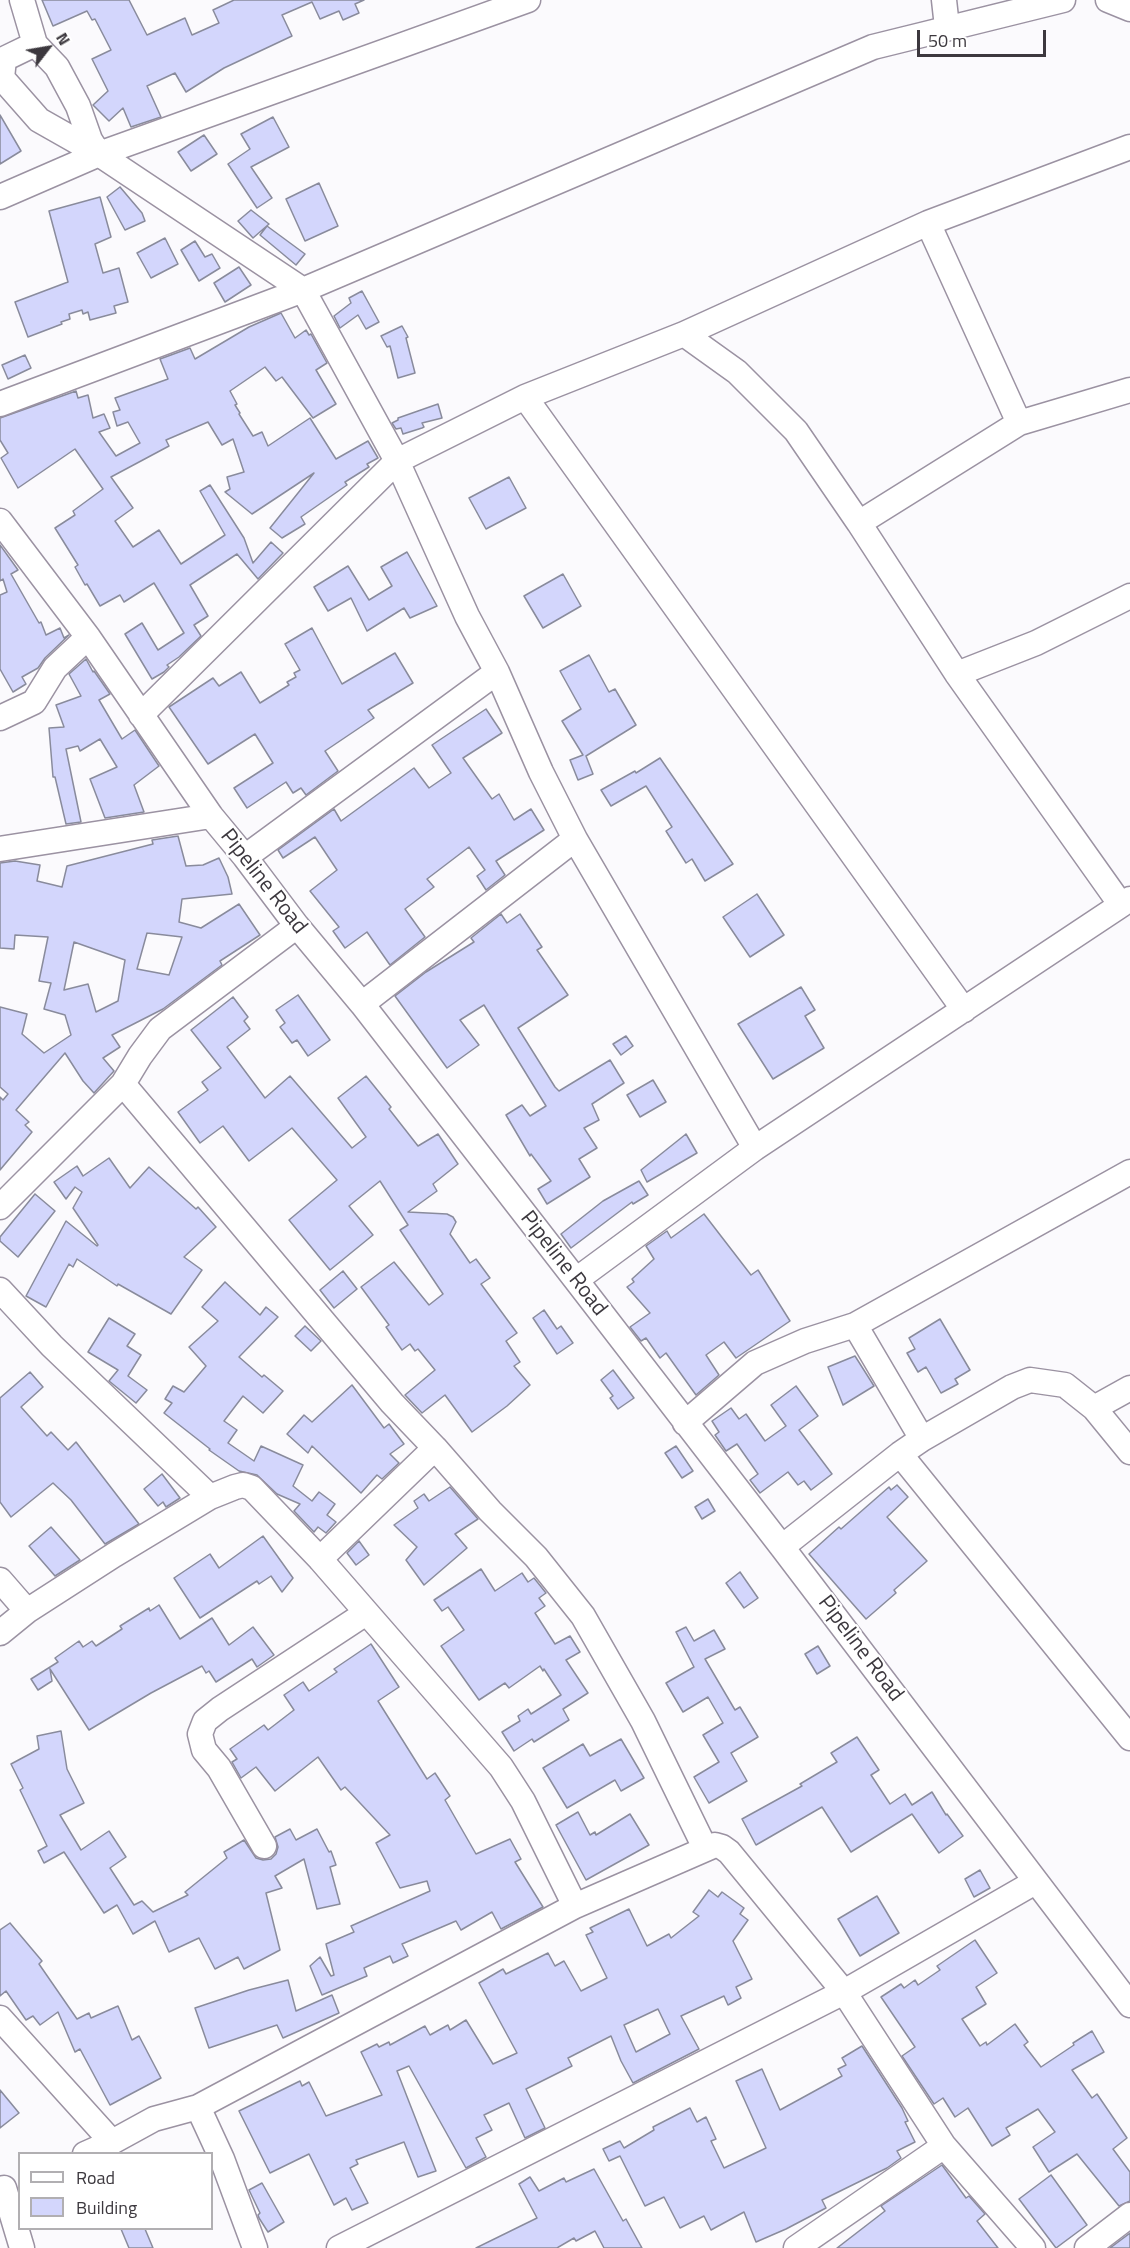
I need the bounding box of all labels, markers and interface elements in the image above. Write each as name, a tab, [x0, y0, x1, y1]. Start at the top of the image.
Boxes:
north arrow	[18, 18, 78, 78]
scale bar	[920, 18, 1049, 56]
text: 50 m	[928, 27, 967, 54]
text: N	[50, 28, 77, 50]
street label: Pipeline Road	[214, 824, 312, 940]
street label: Pipeline Road	[514, 1206, 612, 1322]
street label: Pipeline Road	[812, 1591, 908, 1707]
legend	[18, 2152, 213, 2230]
text: Road	[76, 2164, 115, 2191]
text: Building	[76, 2194, 137, 2221]

